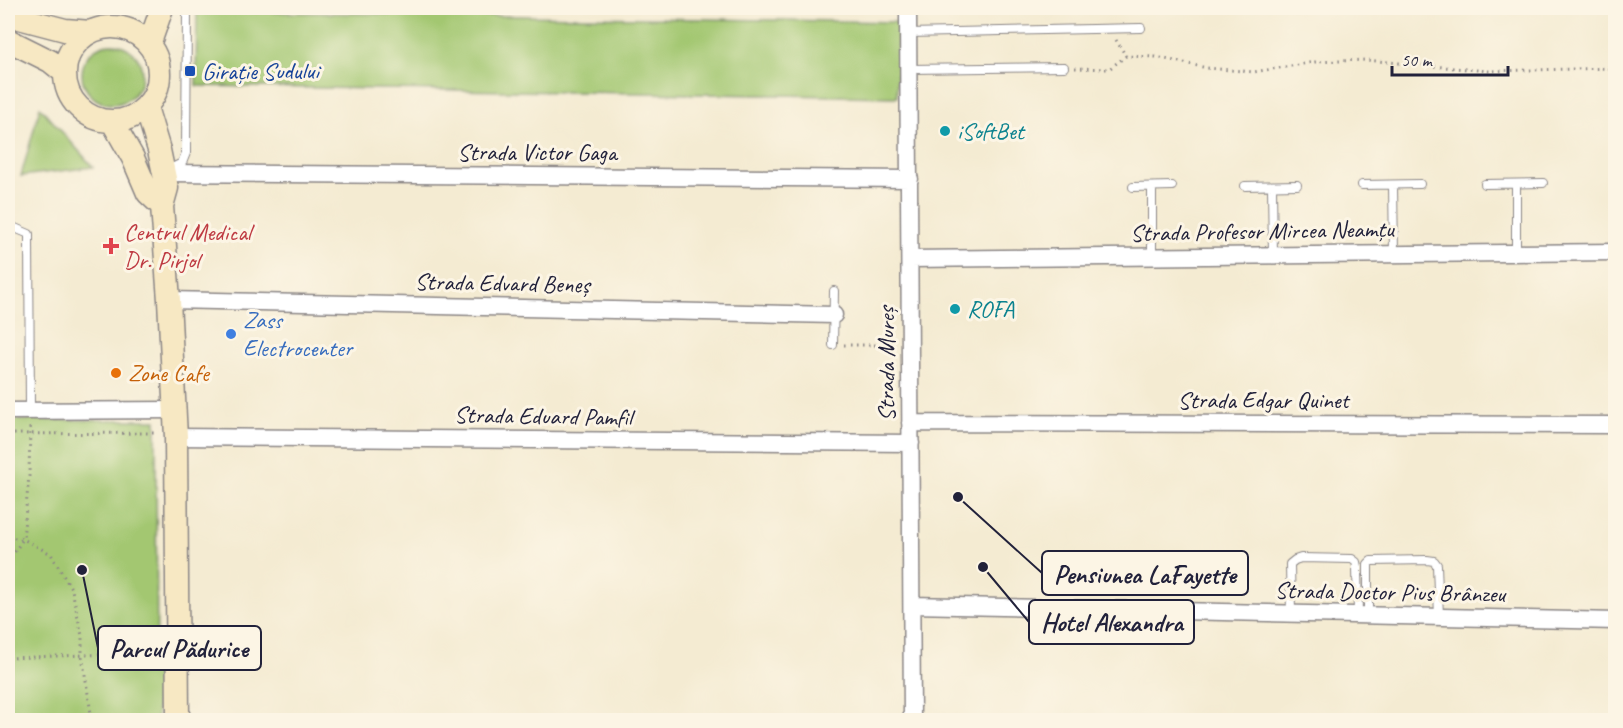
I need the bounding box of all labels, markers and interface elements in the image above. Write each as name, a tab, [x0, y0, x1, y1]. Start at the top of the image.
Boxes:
scale bar	[1392, 39, 1508, 77]
text: 50 m	[1401, 49, 1434, 71]
place label: Girație Sudului	[202, 56, 322, 86]
marker: Girație Sudului	[183, 64, 197, 78]
place label: iSoftBet	[957, 116, 1026, 146]
marker: iSoftBet	[938, 124, 952, 138]
street label: Strada Victor Gaga	[457, 137, 619, 167]
street label: Strada Profesor Mircea Neamțu	[1130, 214, 1396, 248]
place label: Centrul Medical Dr. Pirjol	[124, 217, 255, 275]
marker: Centrul Medical Dr. Pirjol	[102, 237, 120, 255]
street label: Strada Edvard Beneș	[414, 266, 593, 300]
place label: ROFA	[967, 294, 1015, 324]
marker: ROFA	[948, 302, 962, 316]
street label: Strada Mureș	[871, 304, 901, 421]
place label: Zass Electrocenter	[243, 305, 355, 363]
marker: Zass Electrocenter	[224, 327, 238, 341]
place label: Zone Cafe	[128, 358, 211, 388]
marker: Zone Cafe	[109, 366, 123, 380]
street label: Strada Edgar Quinet	[1178, 385, 1351, 415]
street label: Strada Eduard Pamfil	[454, 399, 636, 433]
callout: Pensiunea LaFayette	[1042, 551, 1248, 595]
text: Pensiunea LaFayette	[1054, 558, 1238, 591]
street label: Strada Doctor Pius Brânzeu	[1274, 575, 1508, 609]
callout: Hotel Alexandra	[1029, 600, 1194, 644]
text: Hotel Alexandra	[1041, 606, 1185, 639]
callout: Parcul Pădurice	[98, 626, 261, 670]
text: Parcul Pădurice	[110, 632, 251, 665]

